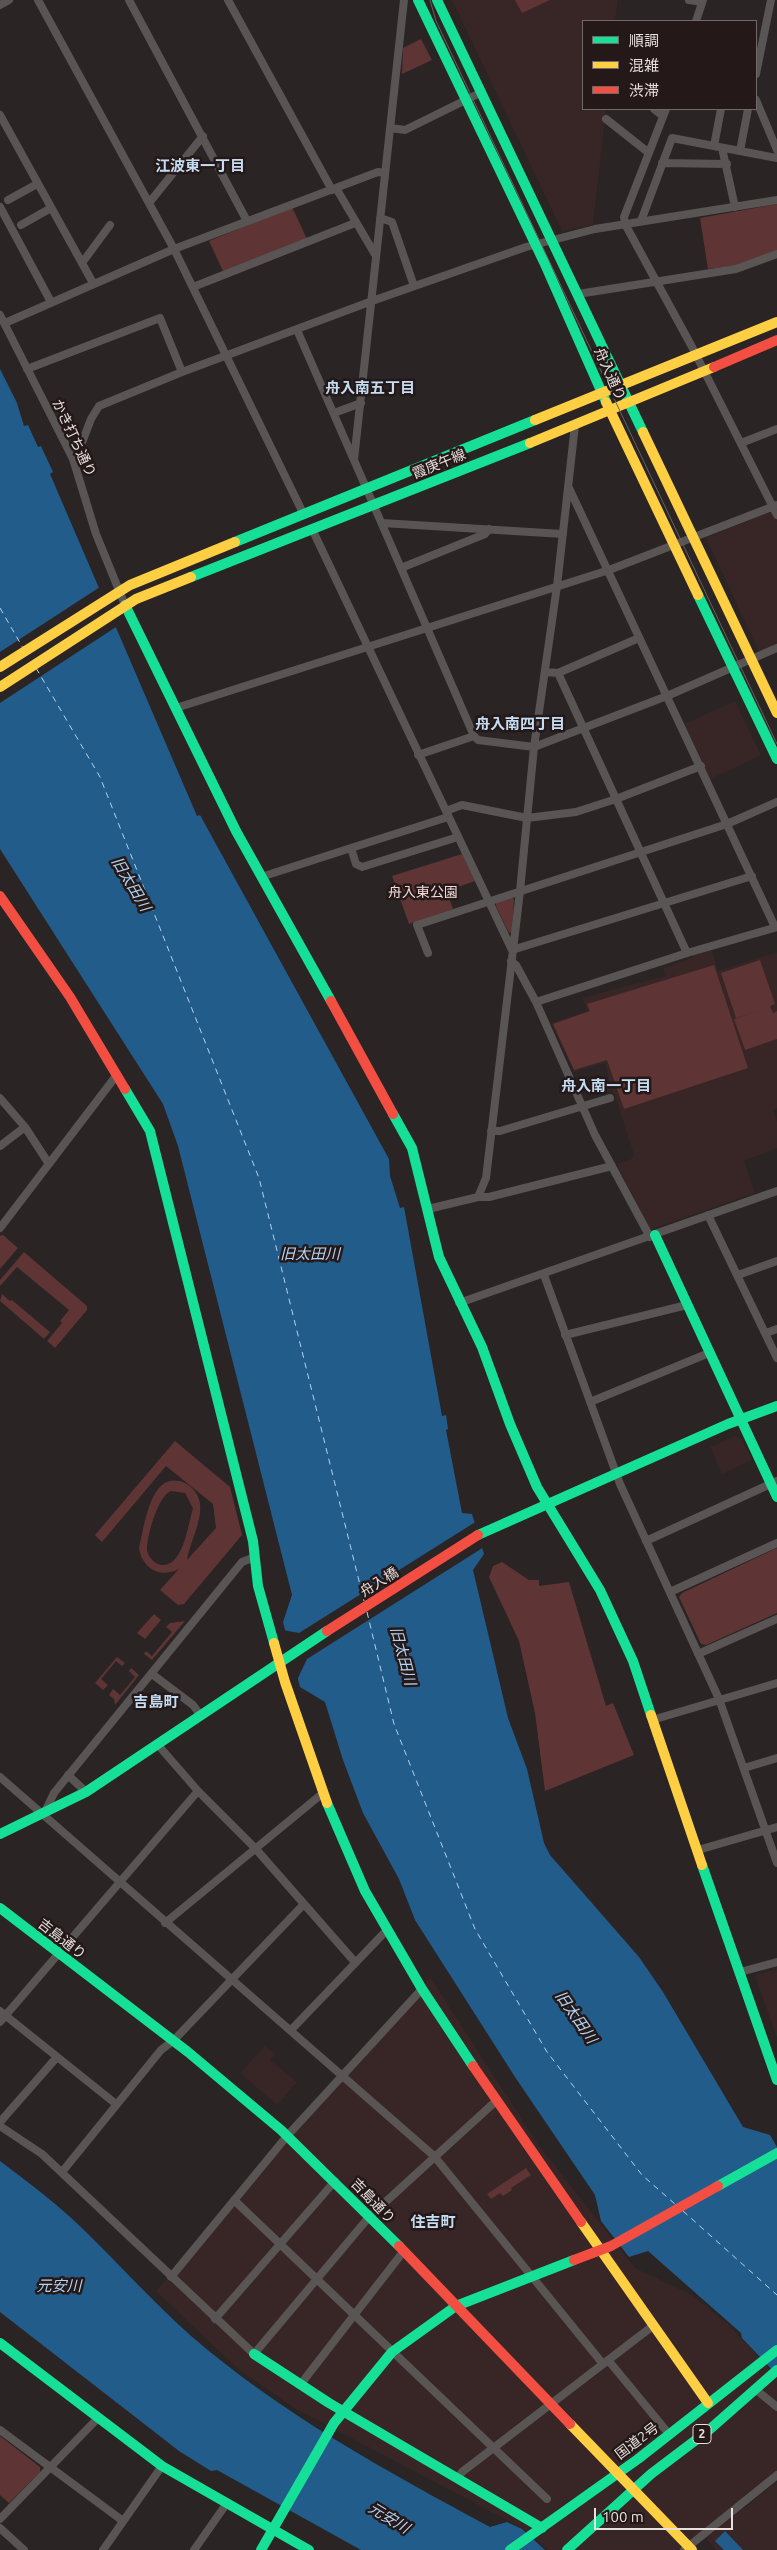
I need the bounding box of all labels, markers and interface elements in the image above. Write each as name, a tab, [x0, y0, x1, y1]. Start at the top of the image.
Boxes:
legend	[582, 20, 757, 110]
text: 順調	[629, 32, 659, 49]
text: 混雑	[629, 57, 659, 74]
text: 渋滞	[629, 82, 659, 99]
district label: 江波東一丁目	[155, 157, 245, 175]
street label: 舟入通り	[591, 345, 629, 403]
district label: 舟入南五丁目	[325, 379, 415, 397]
street label: かき打ち通り	[49, 396, 99, 480]
street label: 霞庚午線	[410, 446, 468, 482]
district label: 舟入南四丁目	[475, 715, 565, 733]
water label: 旧太田川	[108, 854, 154, 914]
park label: 舟入東公園	[388, 884, 458, 900]
district label: 舟入南一丁目	[561, 1077, 651, 1095]
water label: 旧太田川	[280, 1245, 340, 1263]
street label: 舟入橋	[357, 1564, 401, 1600]
water label: 旧太田川	[387, 1625, 419, 1687]
district label: 吉島町	[134, 1693, 178, 1711]
street label: 吉島通り	[35, 1915, 89, 1963]
water label: 旧太田川	[551, 1987, 601, 2047]
street label: 吉島通り	[348, 2175, 398, 2227]
district label: 住吉町	[411, 2213, 455, 2231]
water label: 元安川	[37, 2277, 81, 2295]
street label: 国道2号	[612, 2419, 662, 2463]
road number: 2	[693, 2424, 711, 2444]
scale bar	[597, 2498, 736, 2530]
water label: 元安川	[365, 2499, 413, 2537]
text: 100 m	[602, 2508, 644, 2525]

